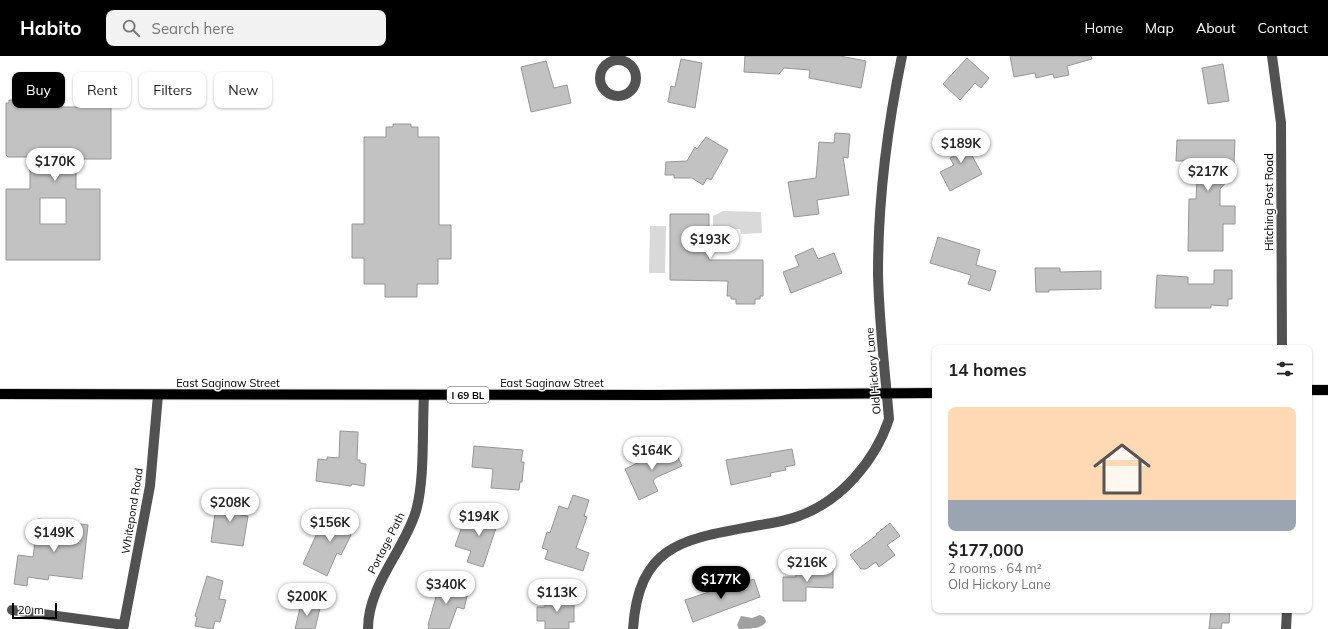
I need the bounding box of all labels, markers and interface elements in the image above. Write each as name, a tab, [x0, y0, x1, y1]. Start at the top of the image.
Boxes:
search box	[106, 10, 386, 46]
text: Habito	[20, 16, 82, 40]
icon: search	[120, 17, 142, 39]
text: Search here	[152, 19, 234, 38]
text: Home	[1084, 19, 1123, 37]
text: Map	[1145, 19, 1174, 37]
text: About	[1196, 19, 1236, 37]
text: Contact	[1258, 19, 1308, 37]
chip: Buy	[12, 72, 65, 108]
chip: Rent	[73, 72, 131, 108]
chip: Filters	[139, 72, 206, 108]
chip: New	[214, 72, 272, 108]
pin: $189K	[933, 130, 989, 164]
text: $189K	[941, 135, 981, 151]
pin: $170K	[27, 148, 83, 182]
text: $170K	[35, 153, 75, 169]
street label: Hitching Post Road	[1262, 153, 1276, 251]
pin: $217K	[1180, 158, 1236, 192]
text: $217K	[1188, 163, 1228, 179]
pin: $193K	[682, 226, 738, 260]
text: $193K	[690, 231, 730, 247]
street label: Old Hickory Lane	[862, 327, 884, 415]
icon: filters	[1274, 358, 1296, 380]
text: 14 homes	[948, 359, 1027, 380]
street label: East Saginaw Street	[176, 376, 280, 390]
street label: East Saginaw Street	[500, 376, 604, 390]
road number: I 69 BL	[447, 387, 489, 403]
icon: home	[1086, 433, 1158, 505]
pin: $164K	[624, 437, 680, 471]
text: $164K	[632, 442, 672, 458]
street label: Whitepond Road	[118, 467, 146, 555]
pin: $208K	[202, 489, 258, 523]
text: $208K	[210, 494, 250, 510]
pin: $194K	[451, 503, 507, 537]
text: $194K	[459, 508, 499, 524]
pin: $156K	[302, 509, 358, 543]
street label: Portage Path	[365, 510, 407, 576]
text: $156K	[310, 514, 350, 530]
pin: $149K	[26, 519, 82, 553]
text: $149K	[34, 524, 74, 540]
text: $177,000	[948, 539, 1024, 560]
pin: $216K	[779, 549, 835, 583]
text: $216K	[787, 554, 827, 570]
text: 2 rooms · 64 m²	[948, 560, 1042, 576]
pin: $177K	[693, 566, 749, 600]
pin: $340K	[418, 571, 474, 605]
text: $177K	[701, 571, 741, 587]
text: $340K	[426, 576, 466, 592]
text: Old Hickory Lane	[948, 576, 1051, 592]
pin: $113K	[529, 579, 585, 613]
pin: $200K	[279, 583, 335, 617]
text: $113K	[537, 584, 577, 600]
text: $200K	[287, 588, 327, 604]
scale bar	[12, 601, 57, 620]
text: 20 m	[18, 603, 44, 617]

